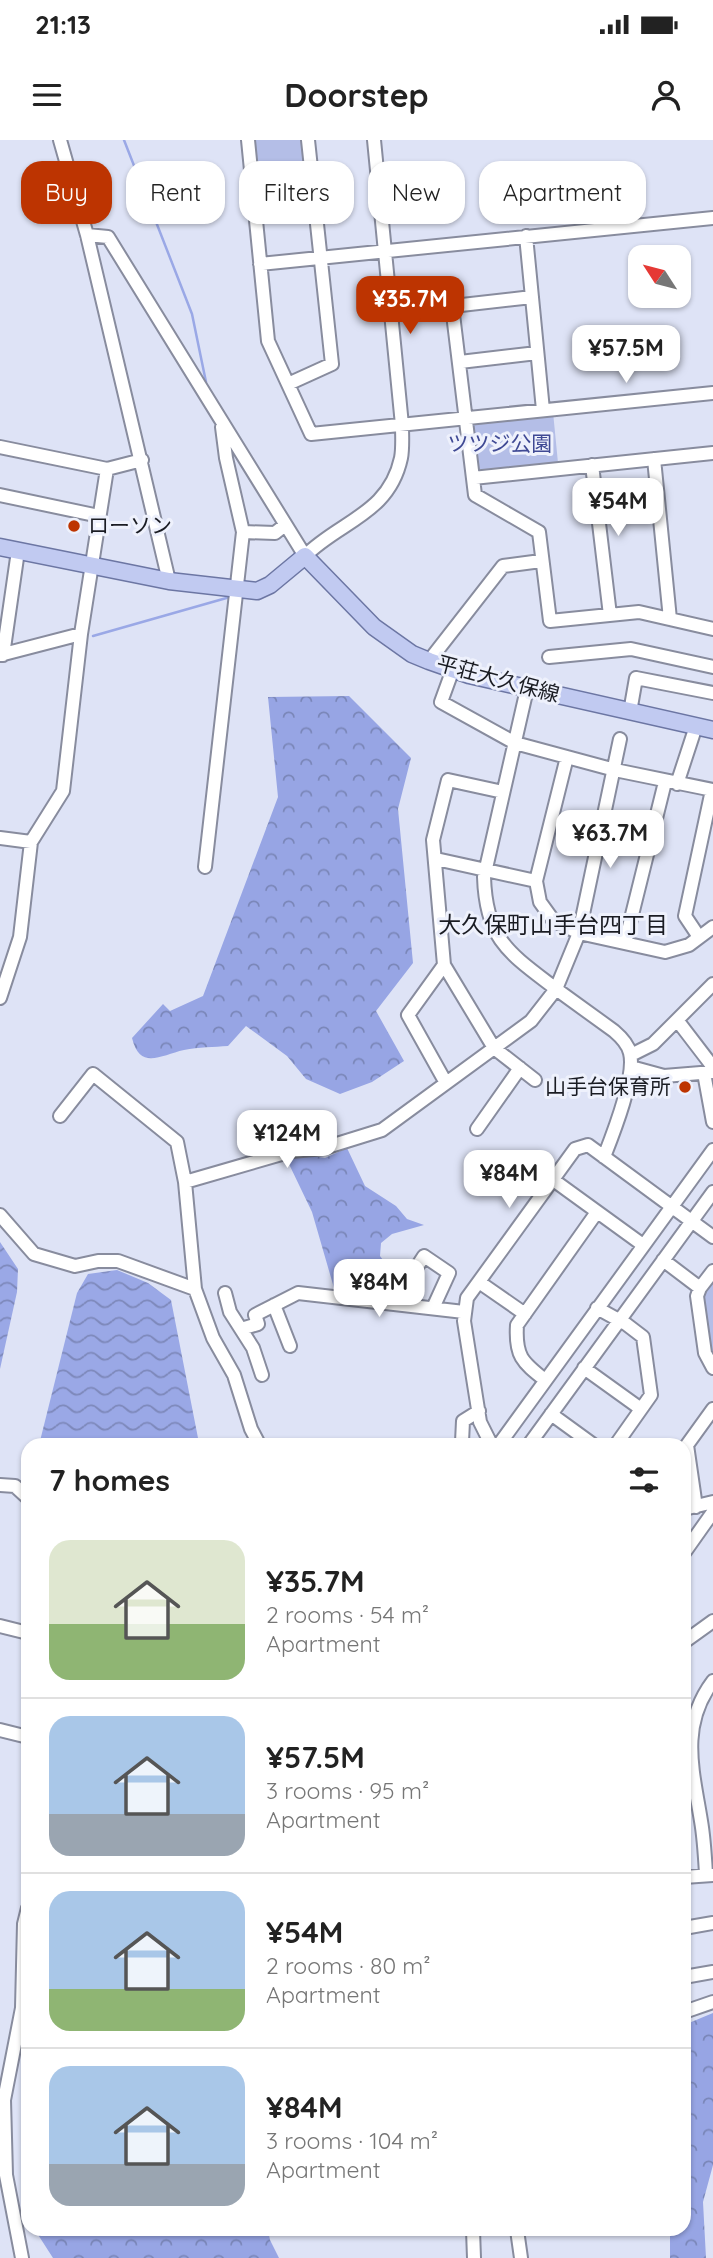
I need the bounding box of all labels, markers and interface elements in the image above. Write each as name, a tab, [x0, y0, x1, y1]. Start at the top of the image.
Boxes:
text: 21:13	[35, 8, 91, 41]
text: Doorstep	[284, 75, 429, 115]
icon: menu	[28, 76, 66, 114]
icon: person	[647, 76, 685, 114]
chip: Buy	[21, 161, 112, 224]
chip: Rent	[126, 161, 225, 224]
chip: Filters	[239, 161, 354, 224]
chip: New	[368, 161, 465, 224]
chip: Apartment	[479, 161, 646, 224]
north arrow	[628, 245, 691, 308]
map controls	[628, 245, 691, 308]
pin: ¥35.7M	[353, 276, 467, 336]
text: ¥35.7M	[372, 284, 448, 313]
pin: ¥57.5M	[569, 326, 683, 385]
text: ¥57.5M	[588, 333, 664, 362]
park label: ツツジ公園	[448, 430, 553, 456]
pin: ¥54M	[577, 478, 659, 538]
text: ¥54M	[588, 486, 648, 515]
place label: ローソン	[88, 512, 172, 538]
marker: ローソン	[66, 518, 82, 534]
street label: 平荘大久保線	[434, 649, 562, 707]
pin: ¥63.7M	[553, 810, 667, 870]
text: ¥63.7M	[572, 818, 648, 847]
district label: 大久保町山手台四丁目	[438, 910, 668, 939]
place label: 山手台保育所	[545, 1073, 671, 1099]
marker: 山手台保育所	[677, 1079, 693, 1095]
pin: ¥124M	[238, 1110, 336, 1170]
text: ¥124M	[253, 1118, 321, 1147]
pin: ¥84M	[468, 1150, 550, 1210]
text: ¥84M	[480, 1158, 538, 1187]
pin: ¥84M	[338, 1260, 420, 1319]
text: ¥84M	[350, 1267, 408, 1296]
text: 7 homes	[49, 1461, 170, 1499]
icon: filters	[625, 1461, 663, 1499]
text: ¥35.7M	[266, 1562, 365, 1600]
icon: home	[105, 1568, 189, 1652]
text: 2 rooms · 54 m²	[266, 1600, 429, 1629]
text: Apartment	[266, 1629, 380, 1658]
text: ¥57.5M	[266, 1738, 365, 1776]
icon: home	[105, 1744, 189, 1828]
text: 3 rooms · 95 m²	[266, 1776, 429, 1805]
text: Apartment	[266, 1805, 380, 1834]
text: ¥54M	[266, 1913, 343, 1951]
icon: home	[105, 1919, 189, 2003]
text: 2 rooms · 80 m²	[266, 1951, 431, 1980]
text: Apartment	[266, 1980, 380, 2009]
text: ¥84M	[266, 2088, 343, 2126]
icon: home	[105, 2094, 189, 2178]
text: 3 rooms · 104 m²	[266, 2126, 438, 2155]
text: Apartment	[266, 2155, 380, 2184]

